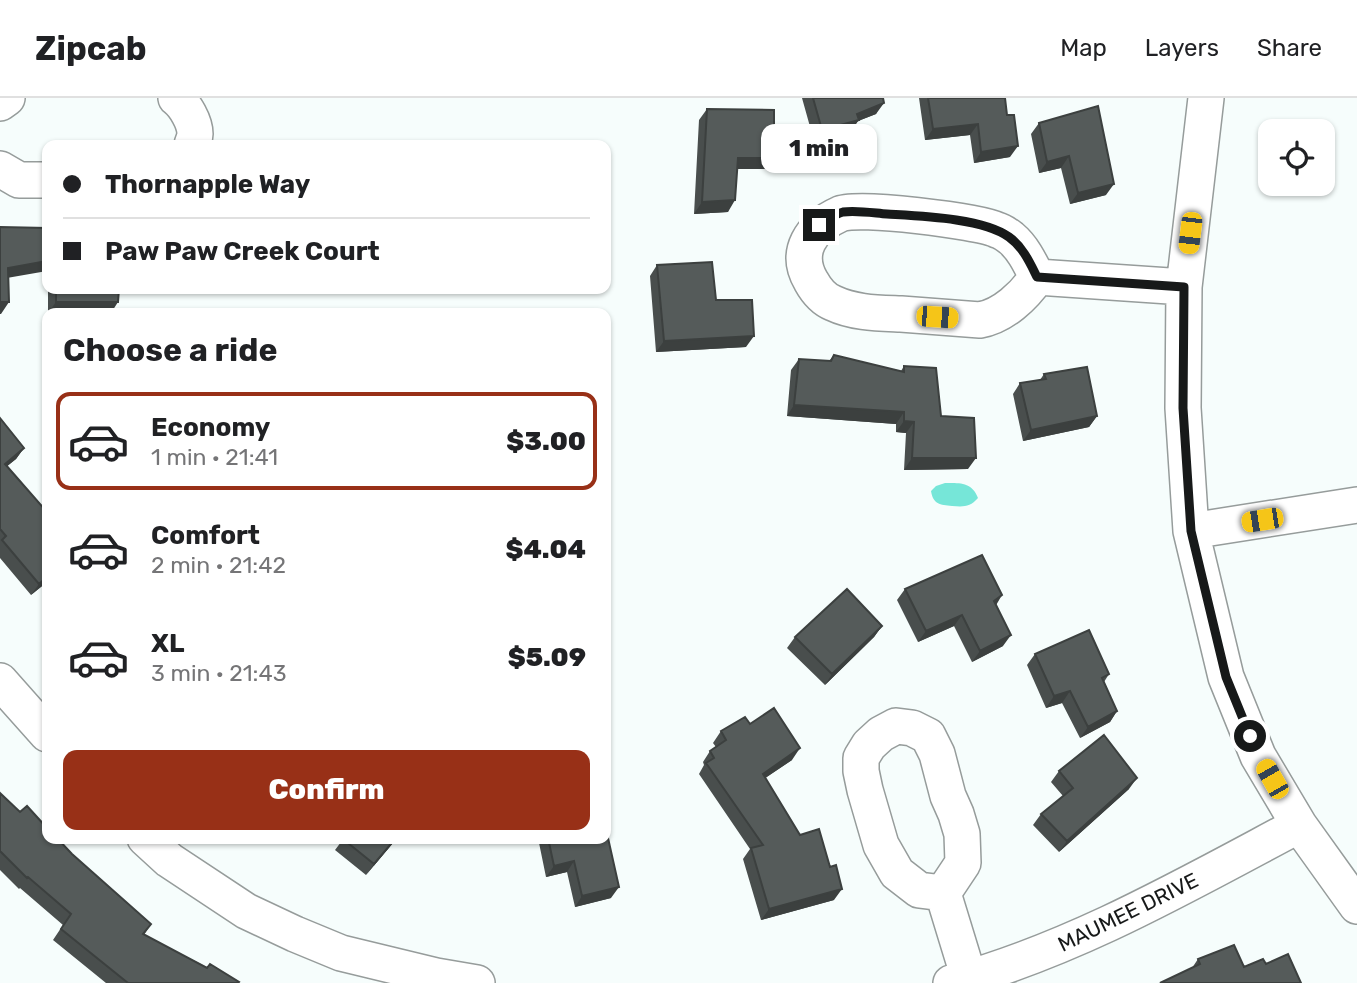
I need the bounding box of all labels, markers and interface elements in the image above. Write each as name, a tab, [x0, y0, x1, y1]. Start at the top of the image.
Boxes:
text: Zipcab	[35, 29, 146, 68]
text: Map	[1060, 34, 1107, 62]
text: Layers	[1145, 34, 1219, 62]
text: Share	[1257, 34, 1322, 62]
map controls	[1258, 119, 1335, 196]
button: locate	[1258, 119, 1335, 196]
callout: 1 min	[761, 123, 877, 172]
text: 1 min	[789, 134, 849, 162]
text: Thornapple Way	[105, 169, 310, 200]
route end	[803, 209, 835, 241]
car	[1178, 211, 1203, 255]
text: Paw Paw Creek Court	[105, 236, 380, 267]
car	[916, 305, 959, 329]
text: Choose a ride	[63, 331, 277, 369]
icon: car	[67, 410, 130, 473]
text: Economy	[151, 412, 270, 443]
text: $3.00	[506, 426, 586, 457]
text: 1 min · 21:41	[151, 443, 278, 471]
car	[1240, 506, 1285, 534]
icon: car	[67, 518, 130, 581]
text: Comfort	[151, 520, 260, 551]
text: $4.04	[505, 534, 586, 565]
text: 2 min · 21:42	[151, 551, 286, 579]
icon: car	[67, 626, 130, 689]
text: XL	[151, 628, 184, 659]
text: $5.09	[508, 642, 586, 673]
text: 3 min · 21:43	[151, 659, 287, 687]
route start	[1234, 720, 1266, 752]
button: Confirm	[63, 750, 590, 830]
car	[1253, 756, 1292, 802]
street label: MAUMEE DRIVE	[1054, 867, 1202, 957]

